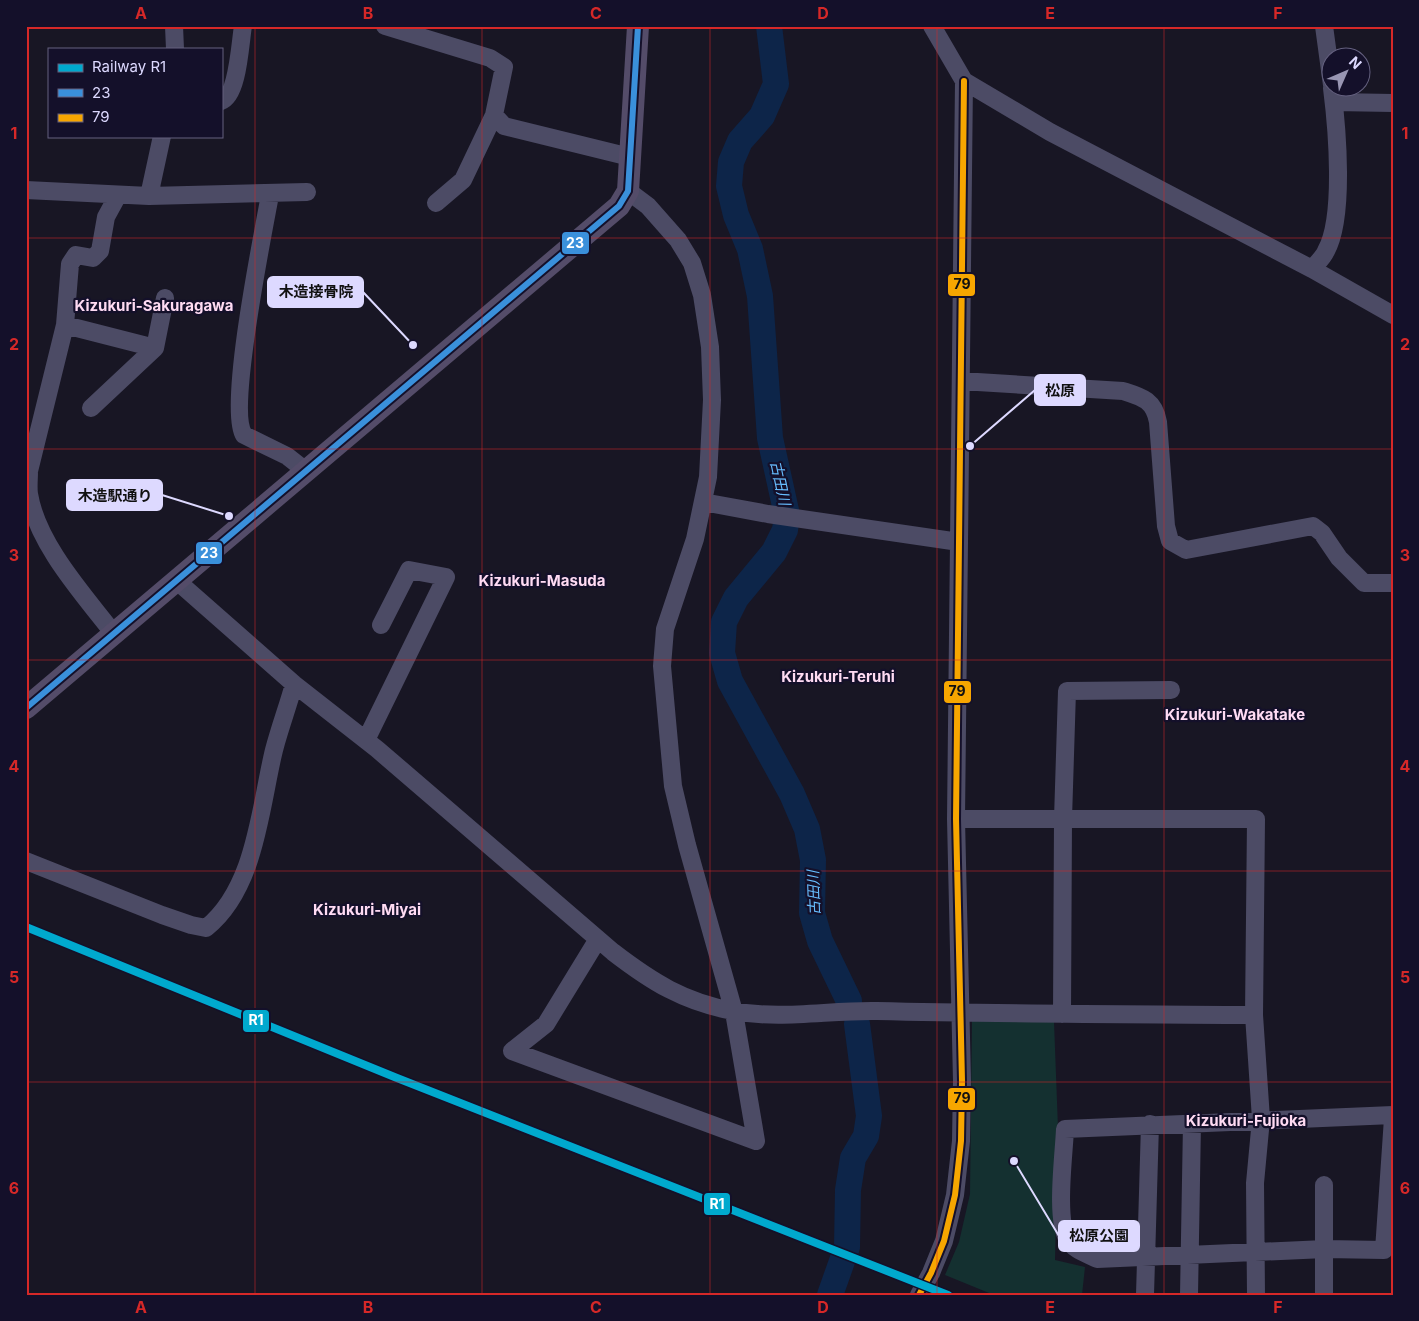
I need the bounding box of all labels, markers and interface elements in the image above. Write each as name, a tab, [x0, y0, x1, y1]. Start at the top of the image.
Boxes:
text: A	[135, 3, 147, 23]
text: B	[363, 3, 373, 23]
text: C	[590, 3, 602, 23]
text: D	[817, 3, 829, 23]
text: E	[1045, 3, 1055, 23]
text: F	[1273, 3, 1283, 23]
legend	[48, 48, 222, 138]
north arrow	[1322, 48, 1372, 98]
text: N	[1346, 53, 1365, 72]
text: Railway R1	[92, 57, 166, 76]
text: 23	[92, 83, 110, 102]
text: 79	[92, 107, 110, 126]
text: 1	[11, 123, 17, 143]
text: 1	[1402, 123, 1408, 143]
line badge: 23	[561, 231, 590, 255]
text: 23	[566, 234, 584, 251]
line badge: 79	[947, 273, 976, 297]
text: 79	[953, 275, 971, 292]
callout: 木造接骨院	[268, 277, 363, 307]
text: 木造接骨院	[278, 282, 354, 301]
district label: Kizukuri-Sakuragawa	[74, 296, 234, 315]
text: 2	[9, 334, 19, 354]
text: 2	[1400, 334, 1410, 354]
callout: 松原	[1035, 375, 1085, 405]
text: 松原	[1045, 381, 1075, 400]
water label: 古田川	[767, 459, 795, 509]
callout: 木造駅通り	[67, 480, 162, 510]
text: 木造駅通り	[77, 486, 153, 505]
line badge: 23	[195, 541, 223, 565]
text: 23	[200, 544, 218, 561]
text: 3	[9, 545, 19, 565]
text: 3	[1400, 545, 1410, 565]
district label: Kizukuri-Masuda	[479, 571, 605, 590]
district label: Kizukuri-Teruhi	[781, 667, 895, 686]
line badge: 79	[943, 680, 972, 704]
text: 79	[948, 682, 966, 699]
district label: Kizukuri-Wakatake	[1165, 705, 1305, 724]
text: 4	[9, 756, 20, 776]
text: 4	[1400, 756, 1411, 776]
water label: 古田川	[803, 868, 824, 916]
district label: Kizukuri-Miyai	[313, 900, 421, 919]
text: 5	[9, 967, 19, 987]
text: 5	[1400, 967, 1410, 987]
line badge: R1	[242, 1009, 270, 1033]
text: R1	[248, 1011, 264, 1028]
line badge: 79	[947, 1087, 976, 1111]
text: 79	[953, 1089, 971, 1106]
district label: Kizukuri-Fujioka	[1186, 1111, 1306, 1130]
text: 6	[9, 1178, 19, 1198]
text: 6	[1400, 1178, 1410, 1198]
line badge: R1	[703, 1192, 731, 1216]
text: R1	[709, 1195, 725, 1212]
callout: 松原公園	[1059, 1221, 1139, 1251]
text: 松原公園	[1069, 1226, 1129, 1245]
text: A	[135, 1297, 147, 1317]
text: B	[363, 1297, 373, 1317]
text: C	[590, 1297, 602, 1317]
text: D	[817, 1297, 829, 1317]
text: E	[1045, 1297, 1055, 1317]
text: F	[1273, 1297, 1283, 1317]

